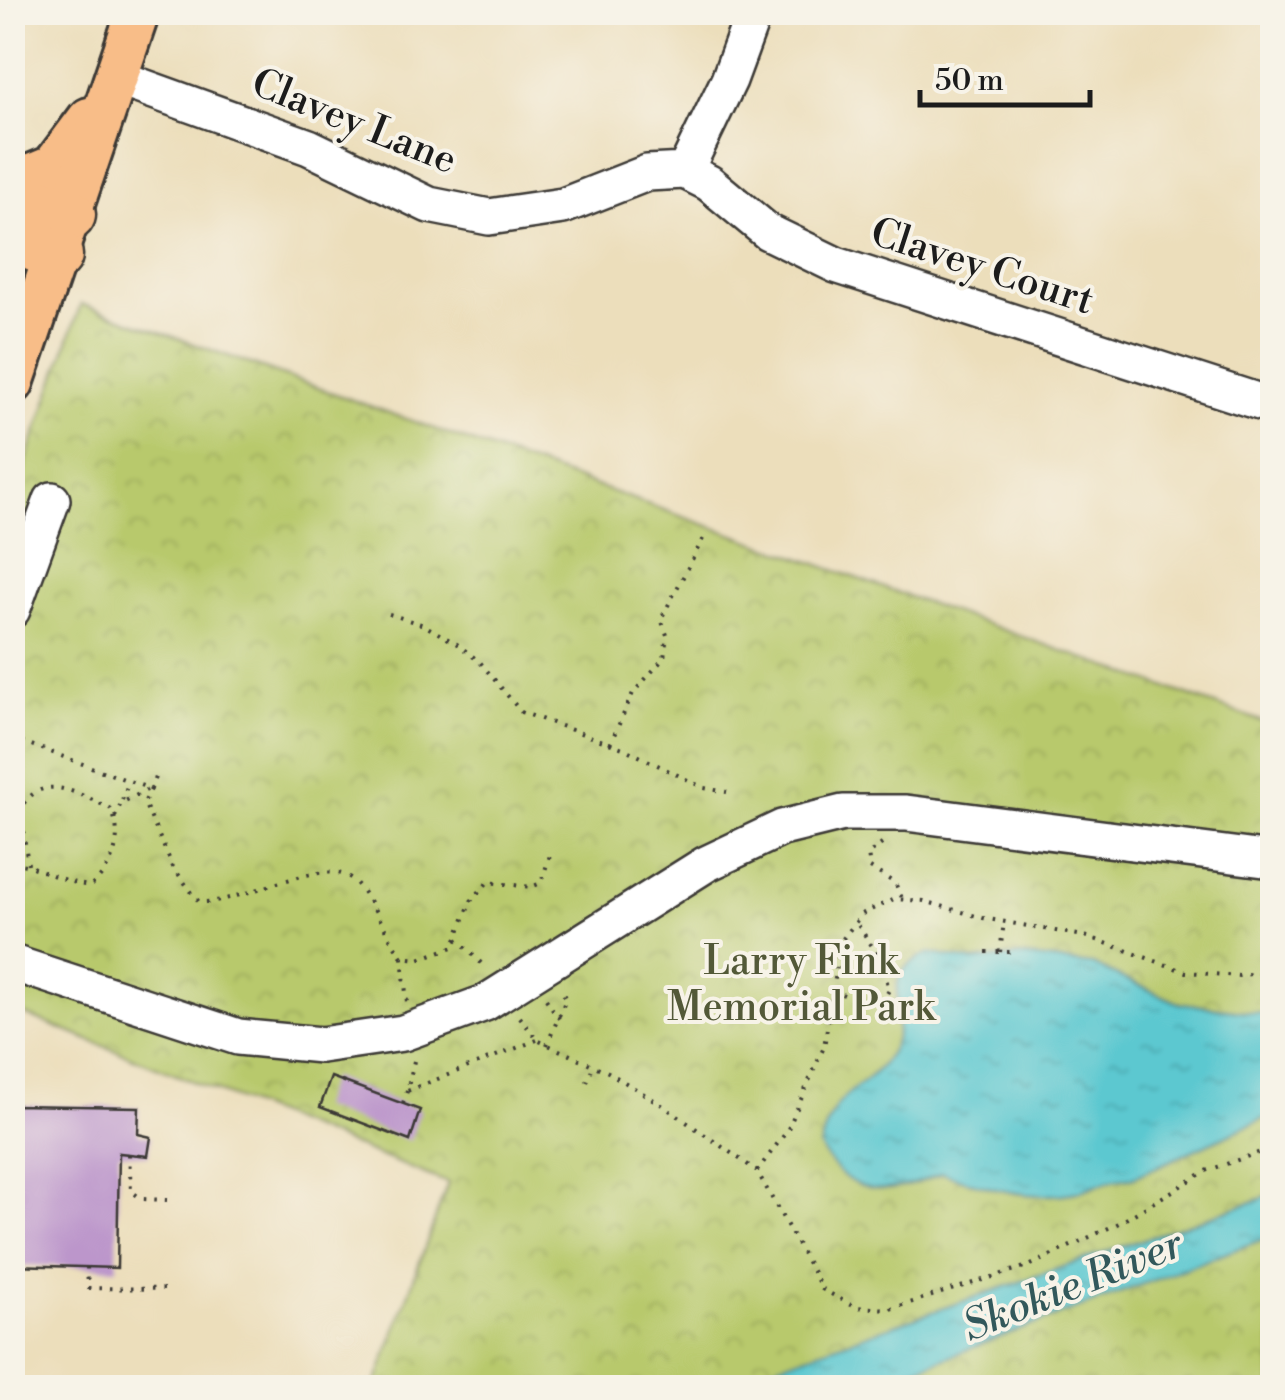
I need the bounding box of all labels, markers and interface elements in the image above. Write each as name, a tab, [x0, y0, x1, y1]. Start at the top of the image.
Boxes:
scale bar	[920, 45, 1090, 107]
street label: Clavey Lane	[244, 58, 464, 187]
text: 50 m	[935, 62, 1004, 100]
street label: Clavey Court	[864, 207, 1100, 328]
park label: Larry Fink Memorial Park	[667, 937, 937, 1033]
water label: Skokie River	[955, 1217, 1192, 1354]

